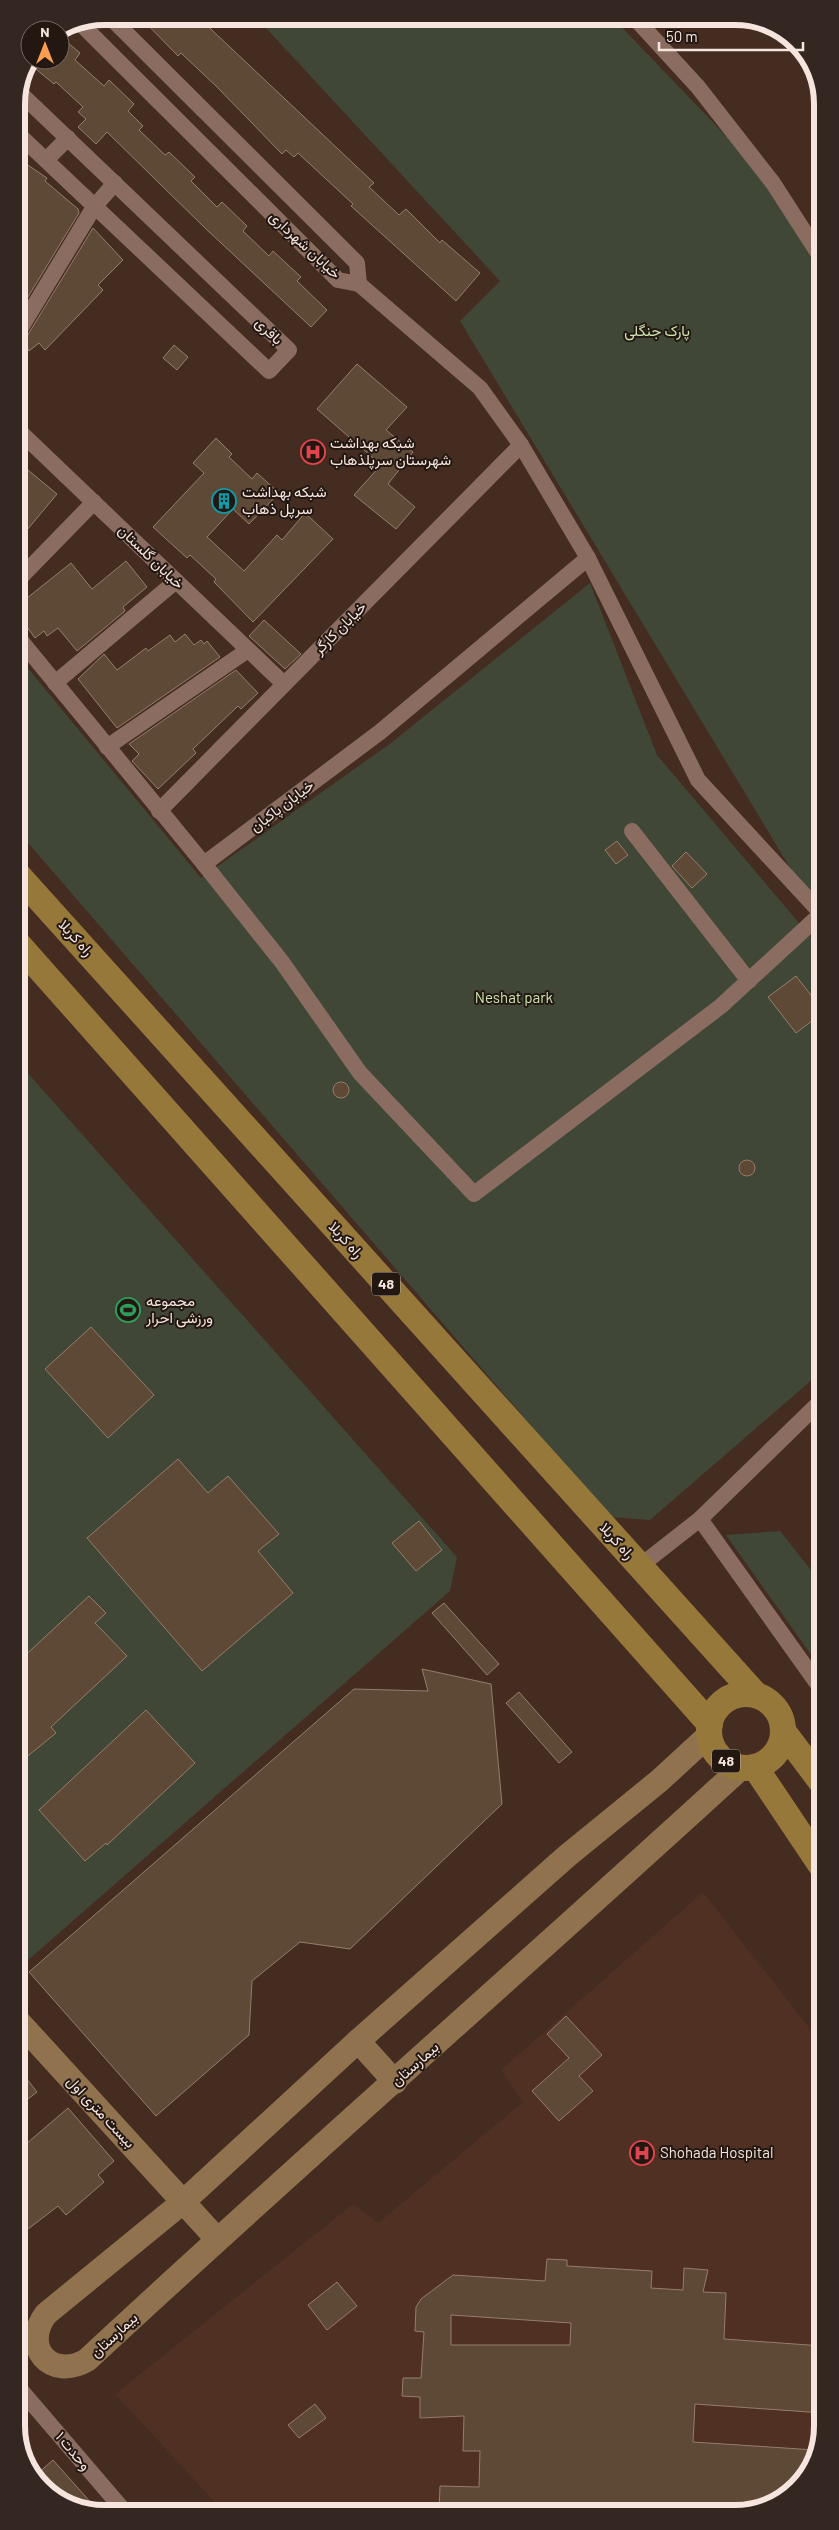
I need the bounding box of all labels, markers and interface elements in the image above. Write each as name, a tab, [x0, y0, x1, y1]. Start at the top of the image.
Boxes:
north arrow	[20, 20, 70, 70]
scale bar	[659, 20, 803, 52]
text: N	[40, 23, 50, 40]
text: 50 m	[666, 27, 698, 45]
street label: خیابان شهرداری	[265, 207, 345, 283]
street label: باقری	[251, 313, 287, 349]
park label: پارک جنگلی	[624, 321, 690, 341]
place label: شبکه بهداشت شهرستان سرپلذهاب	[330, 433, 451, 470]
hospital icon: شبکه بهداشت شهرستان سرپلذهاب	[300, 439, 326, 465]
place label: شبکه بهداشت سرپل ذهاب	[242, 482, 327, 519]
building icon: شبکه بهداشت سرپل ذهاب	[211, 488, 237, 514]
street label: خیابان گلستان	[114, 520, 188, 593]
street label: خیابان کارگر	[308, 597, 370, 659]
street label: خیابان پاکبان	[246, 775, 318, 837]
street label: راه کربلا	[55, 915, 98, 960]
park label: Neshat park	[475, 988, 554, 1006]
street label: راه کربلا	[325, 1217, 368, 1262]
road number: 48	[372, 1272, 400, 1296]
place label: مجموعه ورزشی احرار	[145, 1291, 213, 1328]
sports icon: مجموعه ورزشی احرار	[115, 1297, 141, 1323]
street label: راه کربلا	[596, 1518, 639, 1563]
road number: 48	[712, 1750, 740, 1772]
street label: بیمارستان	[387, 2037, 443, 2090]
street label: بیست متری اول	[62, 2072, 140, 2152]
hospital icon: Shohada Hospital	[629, 2140, 655, 2166]
place label: Shohada Hospital	[660, 2143, 773, 2161]
street label: بیمارستان	[86, 2308, 141, 2361]
street label: وحدت ۱	[52, 2427, 95, 2474]

